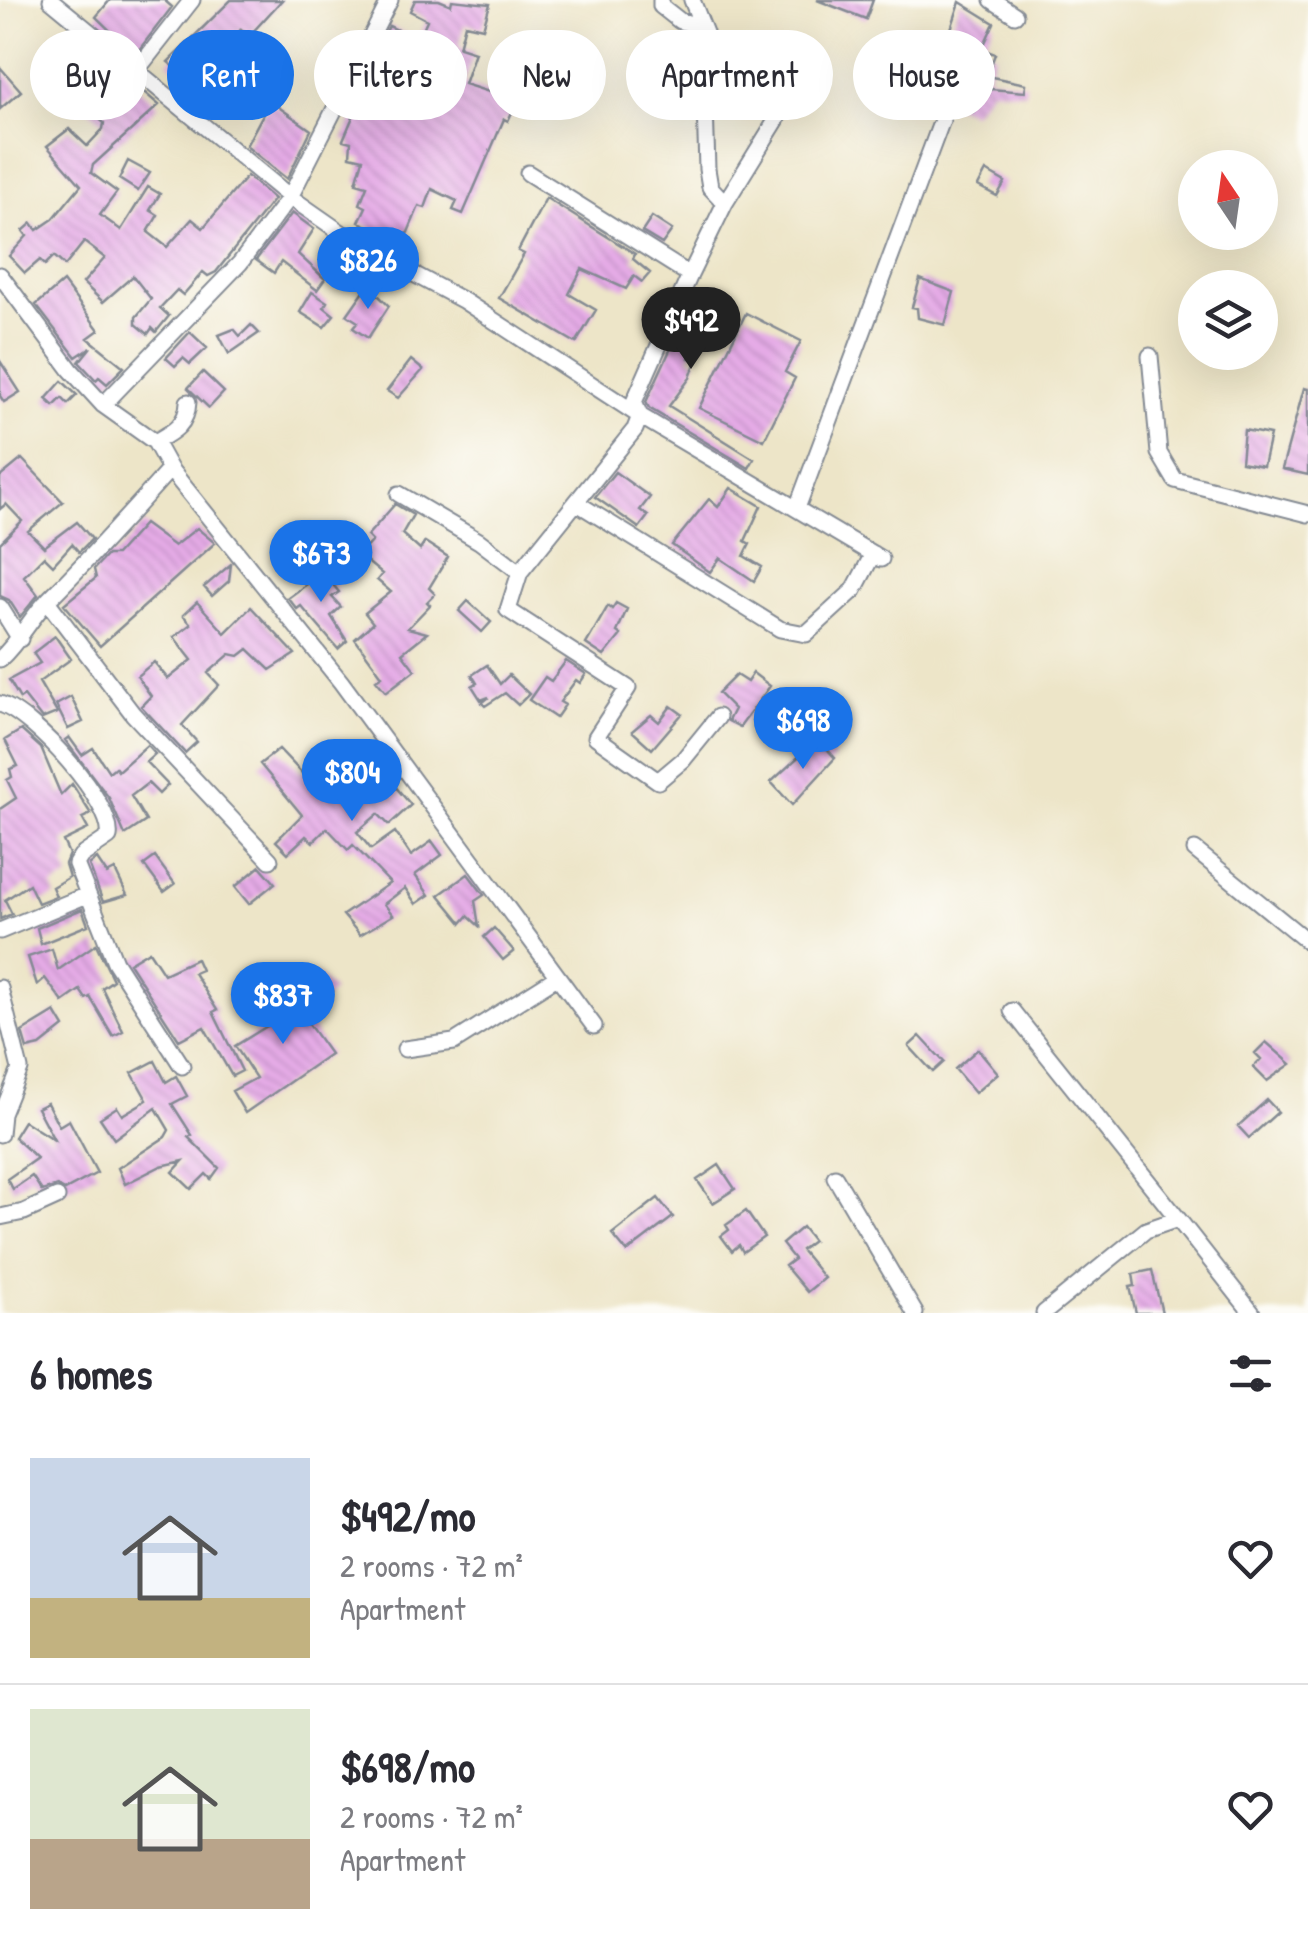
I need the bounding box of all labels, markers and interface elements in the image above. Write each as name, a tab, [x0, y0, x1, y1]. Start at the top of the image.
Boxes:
chip: Buy	[30, 30, 147, 120]
chip: Rent	[167, 30, 294, 120]
chip: Filters	[314, 30, 467, 120]
chip: New	[487, 30, 606, 120]
chip: Apartment	[626, 30, 833, 120]
chip: House	[853, 30, 995, 120]
north arrow	[1178, 150, 1278, 250]
map controls	[1178, 150, 1278, 370]
pin: $826	[309, 227, 427, 312]
text: $826	[339, 238, 397, 281]
button: layers	[1178, 270, 1278, 370]
pin: $492	[632, 287, 750, 372]
text: $492	[664, 298, 718, 341]
pin: $673	[262, 520, 380, 605]
text: $673	[291, 531, 351, 574]
pin: $698	[744, 687, 862, 772]
text: $698	[776, 698, 830, 741]
pin: $804	[293, 739, 411, 824]
text: $804	[324, 750, 380, 793]
pin: $837	[224, 962, 342, 1047]
text: $837	[253, 973, 313, 1016]
text: 6 homes	[30, 1345, 152, 1402]
icon: filters	[1223, 1346, 1278, 1401]
text: $492/mo	[340, 1487, 475, 1544]
icon: home	[110, 1498, 230, 1618]
icon: heart	[1223, 1531, 1278, 1586]
text: 2 rooms · 72 m²	[340, 1544, 523, 1587]
text: Apartment	[340, 1587, 465, 1630]
text: $698/mo	[340, 1738, 475, 1795]
icon: home	[110, 1749, 230, 1869]
icon: heart	[1223, 1782, 1278, 1837]
text: 2 rooms · 72 m²	[340, 1795, 523, 1838]
text: Apartment	[340, 1838, 465, 1881]

